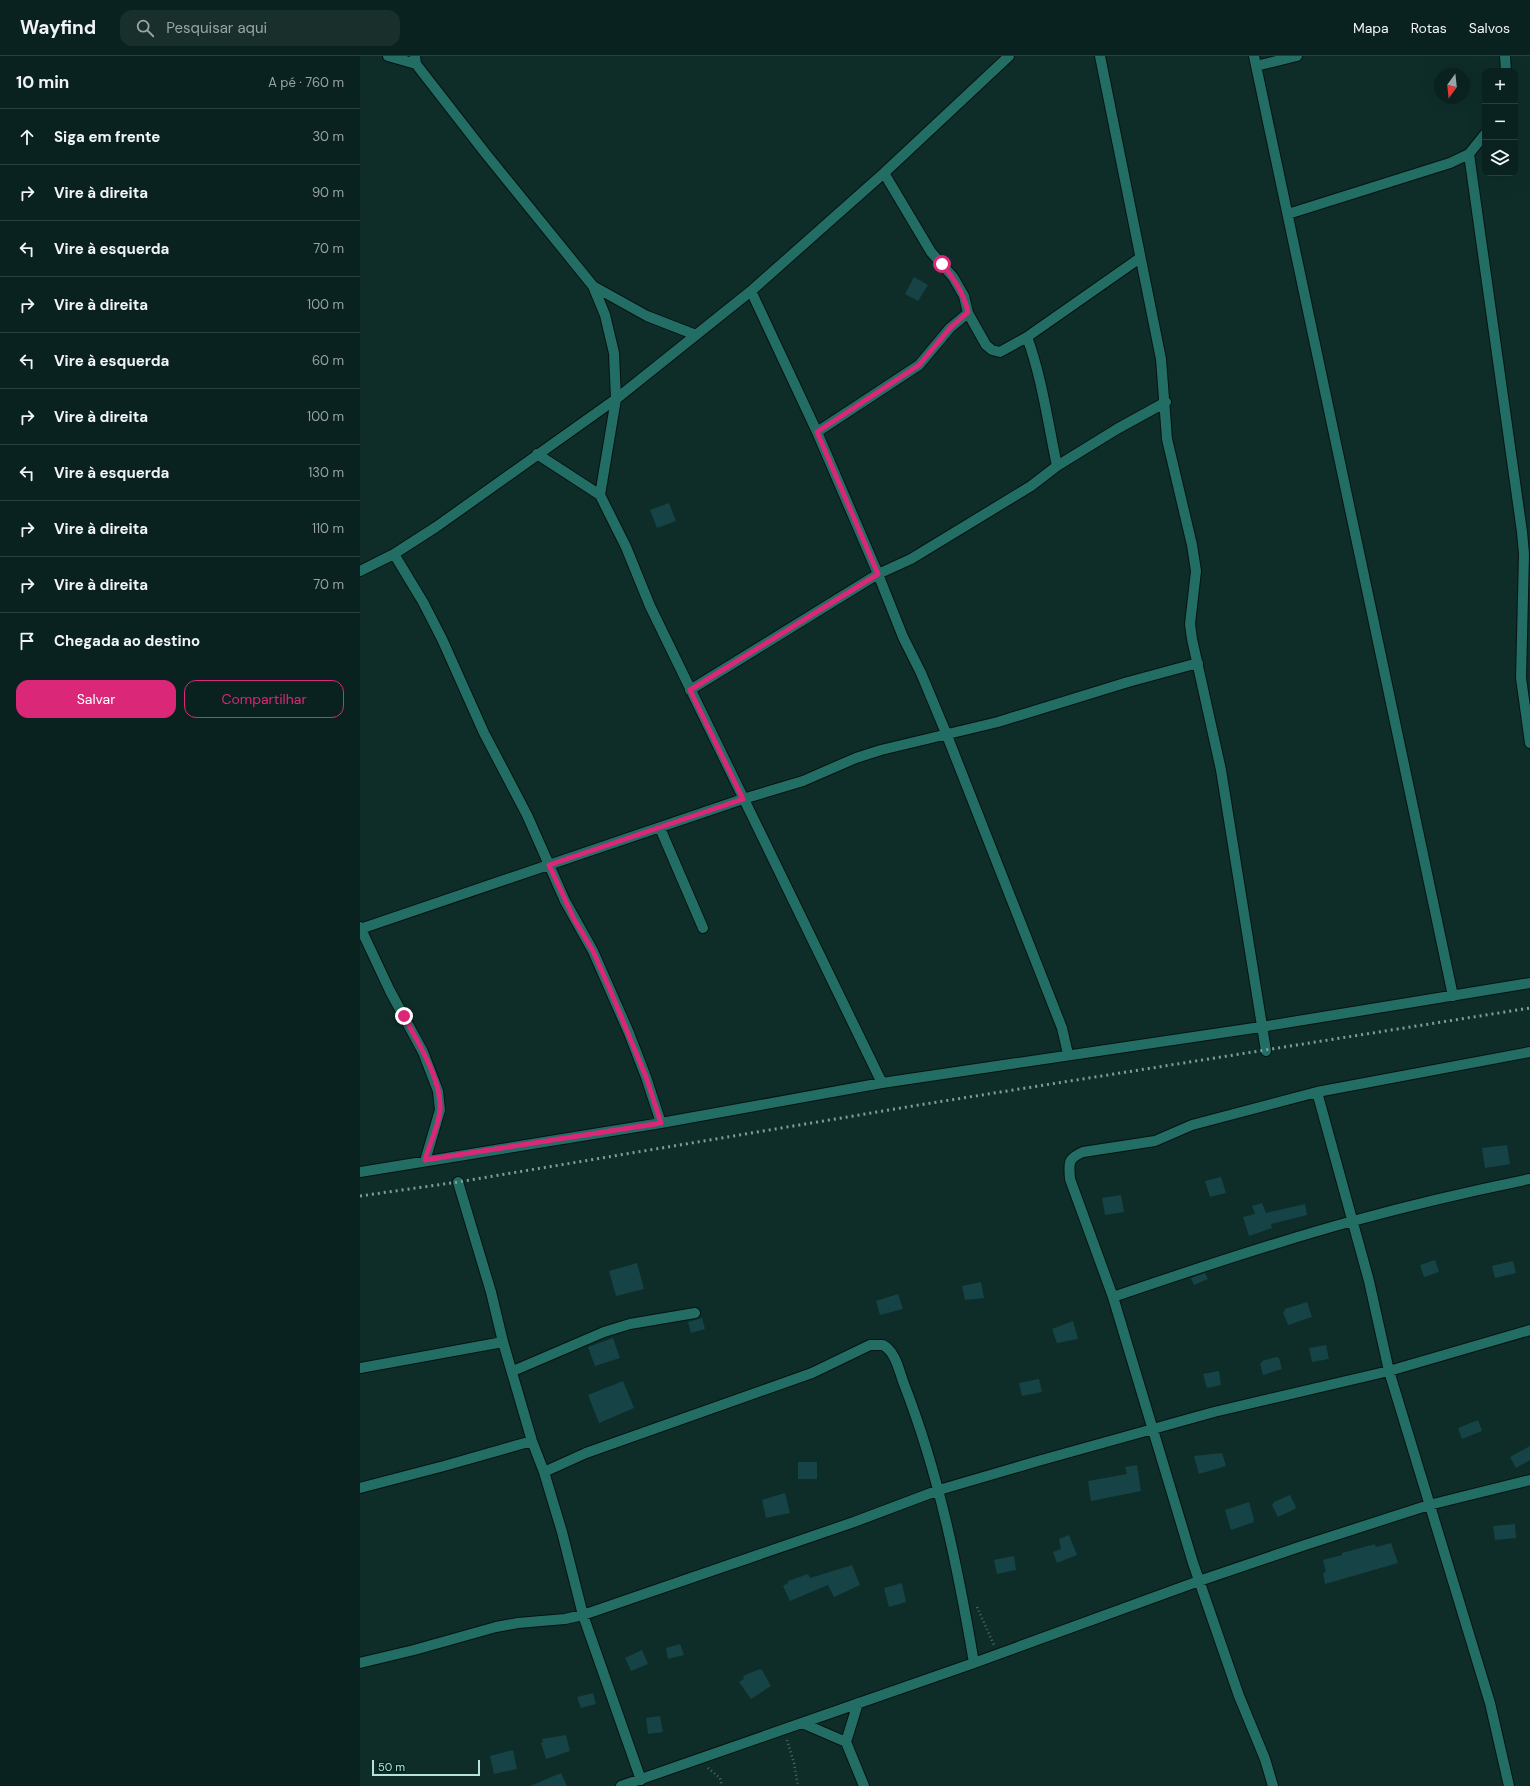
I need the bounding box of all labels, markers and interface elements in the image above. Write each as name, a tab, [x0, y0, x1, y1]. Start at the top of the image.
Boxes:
search box	[120, 10, 400, 46]
text: Wayfind	[20, 15, 96, 40]
icon: search	[134, 17, 156, 39]
text: Pesquisar aqui	[166, 18, 267, 38]
text: Mapa	[1353, 19, 1389, 37]
text: Rotas	[1411, 19, 1447, 37]
text: Salvos	[1469, 19, 1510, 37]
north arrow	[1434, 68, 1470, 104]
map controls	[1482, 68, 1518, 176]
button: +	[1482, 68, 1518, 104]
text: 10 min	[16, 71, 69, 93]
text: A pé · 760 m	[268, 74, 344, 91]
button: −	[1482, 104, 1518, 140]
icon: ahead	[16, 126, 38, 148]
text: Siga em frente	[54, 127, 160, 147]
text: 30 m	[312, 128, 344, 145]
button: layers	[1482, 140, 1518, 176]
icon: right	[16, 182, 38, 204]
text: Vire à direita	[54, 183, 148, 203]
text: 90 m	[312, 184, 344, 201]
icon: left	[16, 238, 38, 260]
text: Vire à esquerda	[54, 239, 169, 259]
text: 70 m	[313, 240, 344, 257]
route start	[933, 255, 951, 273]
icon: right	[16, 294, 38, 316]
text: Vire à direita	[54, 295, 148, 315]
text: 100 m	[307, 296, 344, 313]
icon: left	[16, 350, 38, 372]
text: Vire à esquerda	[54, 351, 169, 371]
text: 60 m	[312, 352, 344, 369]
icon: right	[16, 406, 38, 428]
text: Vire à direita	[54, 407, 148, 427]
text: 100 m	[307, 408, 344, 425]
icon: left	[16, 462, 38, 484]
text: Vire à esquerda	[54, 463, 169, 483]
text: 130 m	[308, 464, 344, 481]
icon: right	[16, 518, 38, 540]
text: Vire à direita	[54, 519, 148, 539]
text: 110 m	[312, 520, 344, 537]
icon: right	[16, 574, 38, 596]
text: Vire à direita	[54, 575, 148, 595]
text: 70 m	[313, 576, 344, 593]
icon: arrive	[16, 630, 38, 652]
text: Chegada ao destino	[54, 631, 200, 651]
button: Salvar	[16, 680, 176, 718]
button: Compartilhar	[184, 680, 344, 718]
route end	[395, 1007, 413, 1025]
scale bar	[372, 1758, 480, 1777]
text: 50 m	[378, 1760, 405, 1774]

